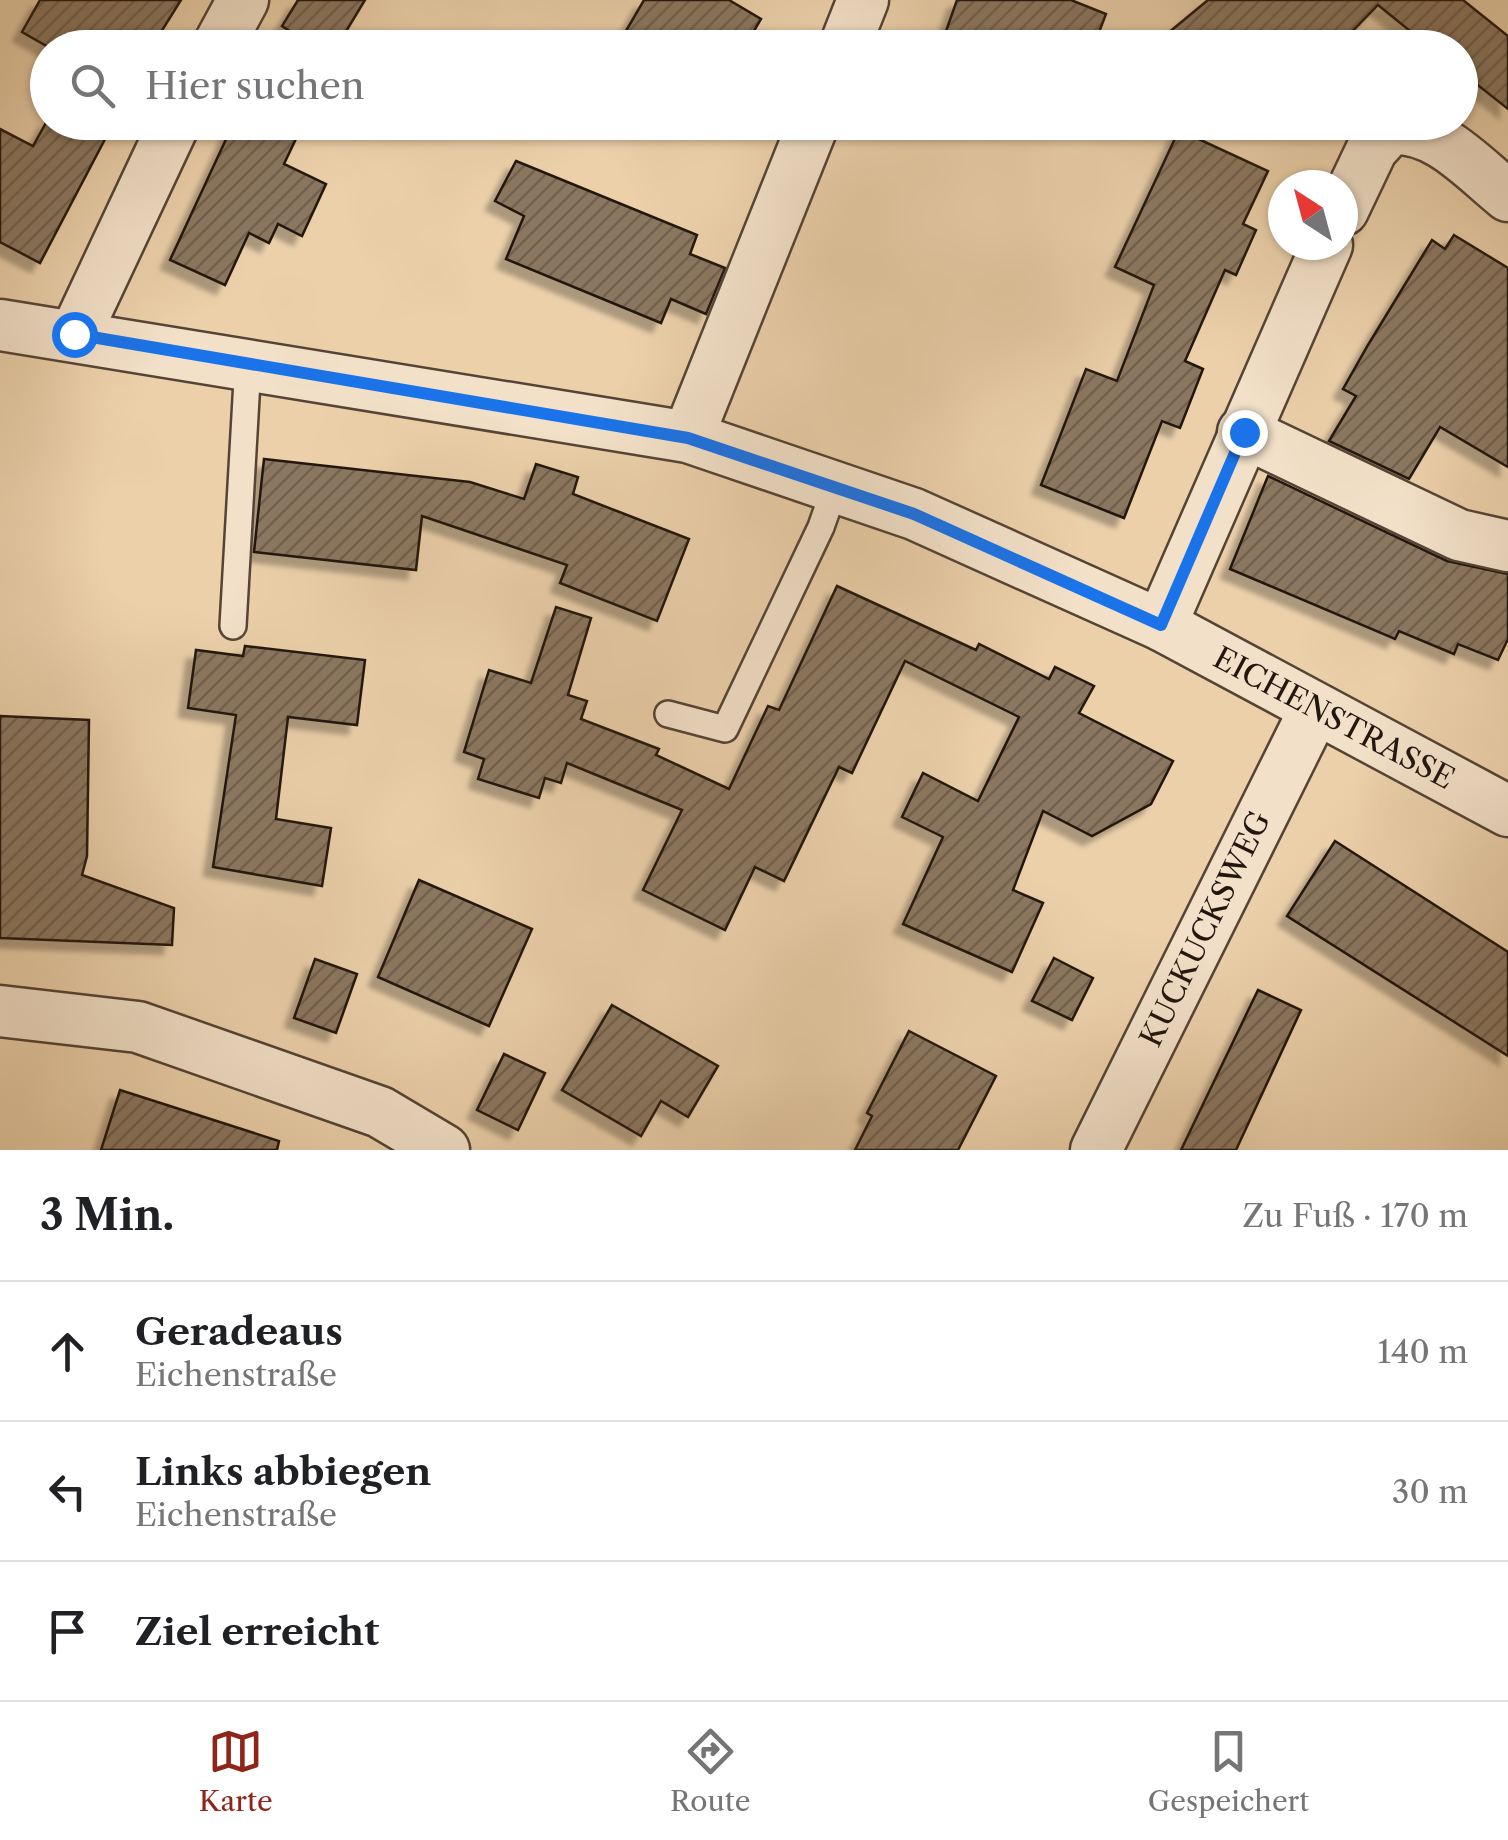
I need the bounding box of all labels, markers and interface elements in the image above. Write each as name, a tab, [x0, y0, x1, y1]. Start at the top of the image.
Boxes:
search box	[30, 30, 1478, 140]
icon: search	[65, 58, 120, 113]
text: Hier suchen	[145, 62, 365, 109]
north arrow	[1268, 170, 1358, 260]
route start	[52, 312, 98, 358]
route end	[1222, 410, 1268, 456]
street label: EICHENSTRASSE	[1207, 639, 1461, 797]
street label: KUCKUCKSWEG	[1132, 805, 1278, 1053]
text: 3 Min.	[40, 1189, 174, 1241]
text: Zu Fuß · 170 m	[1242, 1196, 1468, 1235]
text: Geradeaus	[135, 1308, 343, 1355]
icon: ahead	[40, 1324, 95, 1379]
text: 140 m	[1377, 1332, 1468, 1371]
text: Eichenstraße	[135, 1355, 337, 1394]
text: Links abbiegen	[135, 1448, 431, 1495]
icon: left	[40, 1464, 95, 1519]
text: 30 m	[1392, 1472, 1468, 1511]
text: Eichenstraße	[135, 1495, 337, 1534]
icon: arrive	[40, 1604, 95, 1659]
text: Ziel erreicht	[135, 1608, 379, 1655]
tab: Karte	[199, 1724, 273, 1818]
tab: Route	[670, 1724, 750, 1818]
tab: Gespeichert	[1148, 1724, 1309, 1818]

